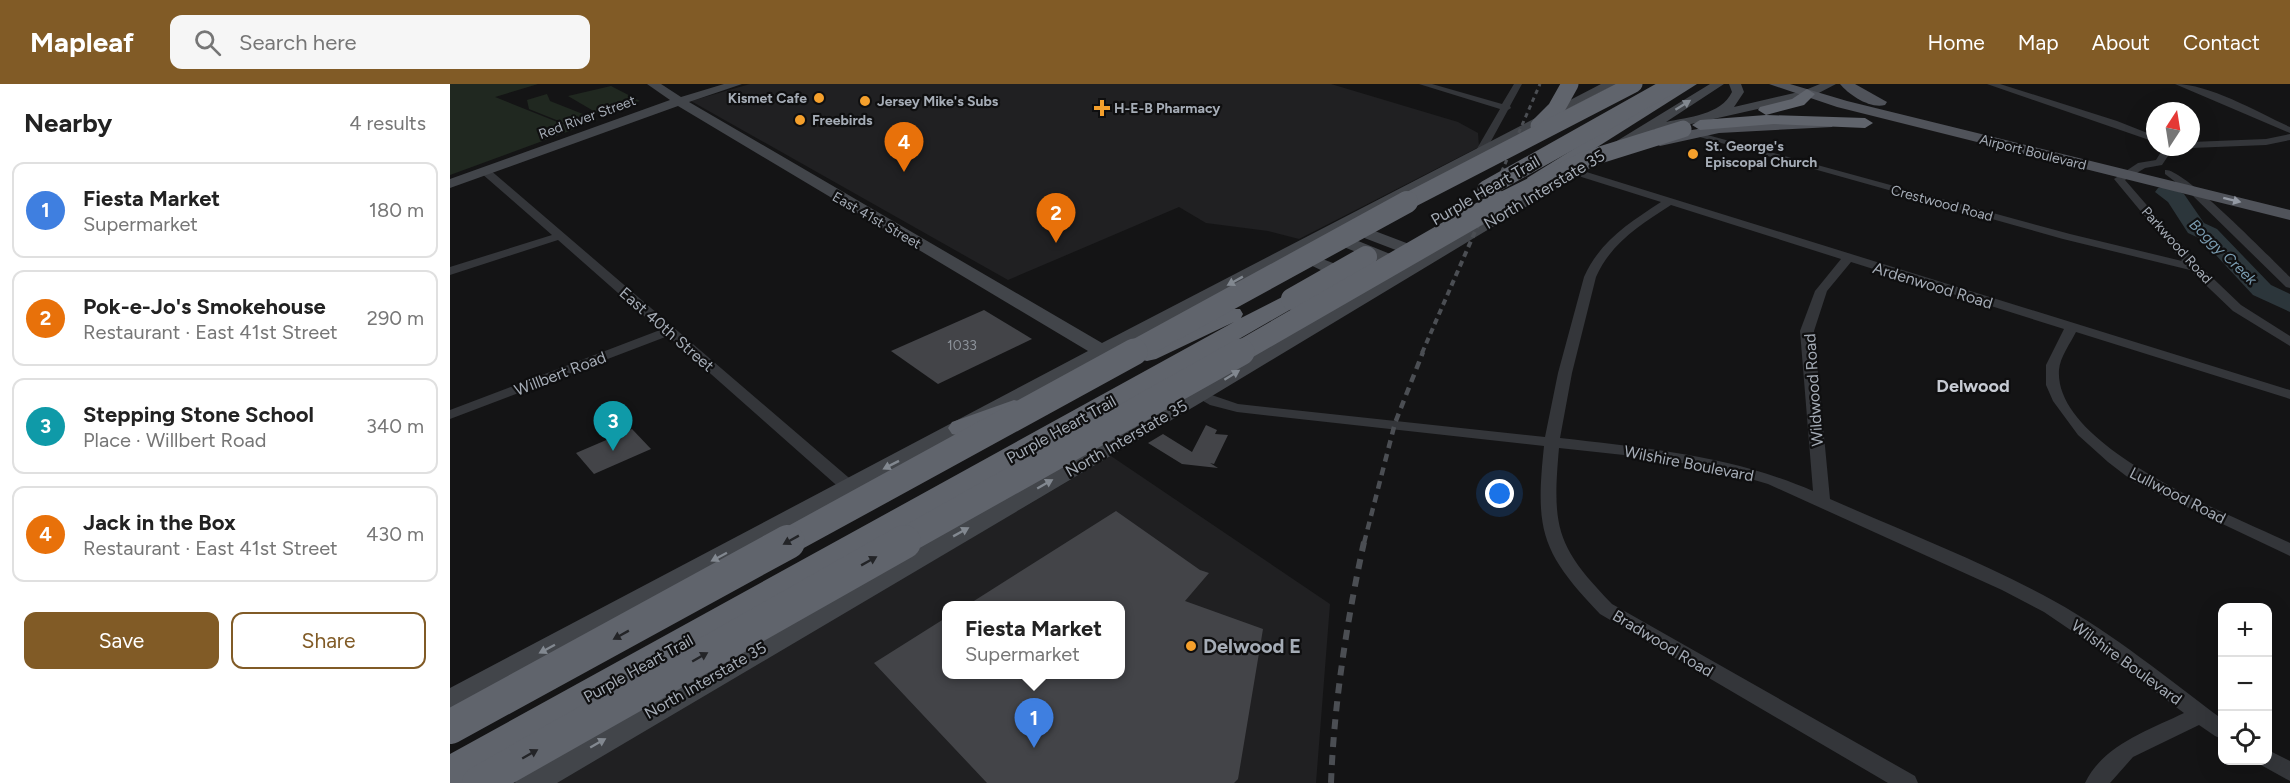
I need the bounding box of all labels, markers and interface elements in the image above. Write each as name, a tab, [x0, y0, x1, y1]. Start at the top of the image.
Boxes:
search box	[170, 15, 590, 69]
text: Mapleaf	[30, 25, 134, 59]
icon: search	[191, 26, 224, 59]
text: Search here	[239, 29, 357, 56]
text: Home	[1928, 30, 1985, 55]
text: Map	[2018, 30, 2059, 55]
text: About	[2092, 30, 2150, 55]
text: Contact	[2183, 30, 2260, 55]
place label: Kismet Cafe	[728, 90, 807, 107]
marker: Kismet Cafe	[812, 91, 826, 105]
street label: Red River Street	[536, 92, 638, 143]
place label: Jersey Mike's Subs	[877, 93, 999, 110]
marker: Jersey Mike's Subs	[858, 94, 872, 108]
place label: H-E-B Pharmacy	[1114, 100, 1221, 117]
one-way arrow	[1675, 100, 1691, 111]
marker: H-E-B Pharmacy	[1095, 101, 1109, 115]
north arrow	[2146, 102, 2200, 156]
text: Nearby	[24, 107, 112, 139]
text: 4 results	[349, 111, 426, 135]
place label: Freebirds	[812, 112, 873, 129]
marker: Freebirds	[793, 113, 807, 127]
pin: 4	[884, 122, 924, 172]
street label: Airport Boulevard	[1978, 131, 2088, 174]
place label: St. George's Episcopal Church	[1705, 138, 1817, 171]
street label: North Interstate 35	[1480, 146, 1608, 233]
marker: St. George's Episcopal Church	[1686, 147, 1700, 161]
street label: Purple Heart Trail	[1427, 152, 1543, 229]
street label: Crestwood Road	[1889, 182, 1995, 225]
text: Fiesta Market	[83, 185, 220, 212]
street label: East 41st Street	[829, 188, 924, 253]
pin: 2	[1036, 194, 1076, 243]
one-way arrow	[2222, 196, 2241, 206]
text: 1	[41, 198, 50, 222]
text: 180 m	[369, 198, 424, 222]
street label: Parkwood Road	[2138, 203, 2216, 287]
text: Supermarket	[83, 212, 198, 236]
water label: Boggy Creek	[2186, 215, 2261, 289]
street label: Ardenwood Road	[1871, 258, 1995, 313]
one-way arrow	[1226, 276, 1243, 286]
street label: East 40th Street	[616, 283, 718, 376]
text: Pok-e-Jo's Smokehouse	[83, 293, 326, 320]
text: 2	[40, 306, 51, 330]
text: 290 m	[367, 306, 424, 330]
text: Restaurant · East 41st Street	[83, 320, 338, 344]
street label: Wildwood Road	[1800, 333, 1827, 447]
house number: 1033	[947, 337, 977, 354]
street label: Willbert Road	[512, 347, 609, 400]
one-way arrow	[1223, 369, 1239, 381]
district label: Delwood	[1936, 375, 2010, 397]
street label: Purple Heart Trail	[1003, 391, 1119, 467]
street label: North Interstate 35	[1062, 396, 1191, 481]
text: Stepping Stone School	[83, 401, 314, 428]
pin: 3	[594, 402, 632, 451]
text: 3	[40, 414, 51, 438]
text: 340 m	[366, 414, 424, 438]
text: Place · Willbert Road	[83, 428, 266, 452]
street label: Wilshire Boulevard	[1622, 442, 1755, 485]
one-way arrow	[882, 460, 899, 470]
street label: Lullwood Road	[2127, 463, 2229, 528]
one-way arrow	[1037, 479, 1054, 489]
your location	[1485, 479, 1514, 508]
text: Jack in the Box	[83, 509, 236, 536]
text: 4	[39, 522, 52, 546]
text: 430 m	[366, 522, 424, 546]
one-way arrow	[952, 527, 969, 537]
one-way arrow	[782, 535, 799, 545]
text: Restaurant · East 41st Street	[83, 536, 338, 560]
one-way arrow	[710, 552, 727, 562]
one-way arrow	[861, 556, 878, 566]
popup	[942, 601, 1125, 679]
map controls	[2218, 603, 2272, 765]
button: +	[2218, 603, 2272, 657]
street label: Bradwood Road	[1609, 606, 1716, 681]
button: Save	[24, 612, 219, 669]
button: Share	[231, 612, 426, 669]
text: Fiesta Market	[965, 615, 1102, 642]
street label: Wilshire Boulevard	[2068, 616, 2186, 709]
street label: Purple Heart Trail	[580, 630, 696, 706]
one-way arrow	[612, 630, 629, 640]
place label: Delwood E	[1203, 634, 1301, 658]
street label: North Interstate 35	[641, 638, 770, 723]
marker: Delwood E	[1184, 639, 1198, 653]
text: Supermarket	[965, 642, 1080, 666]
one-way arrow	[538, 644, 555, 654]
one-way arrow	[691, 653, 708, 663]
button: −	[2218, 657, 2272, 711]
pin: 1	[1014, 698, 1054, 748]
button: locate	[2218, 711, 2272, 765]
one-way arrow	[590, 737, 606, 748]
one-way arrow	[522, 749, 539, 759]

